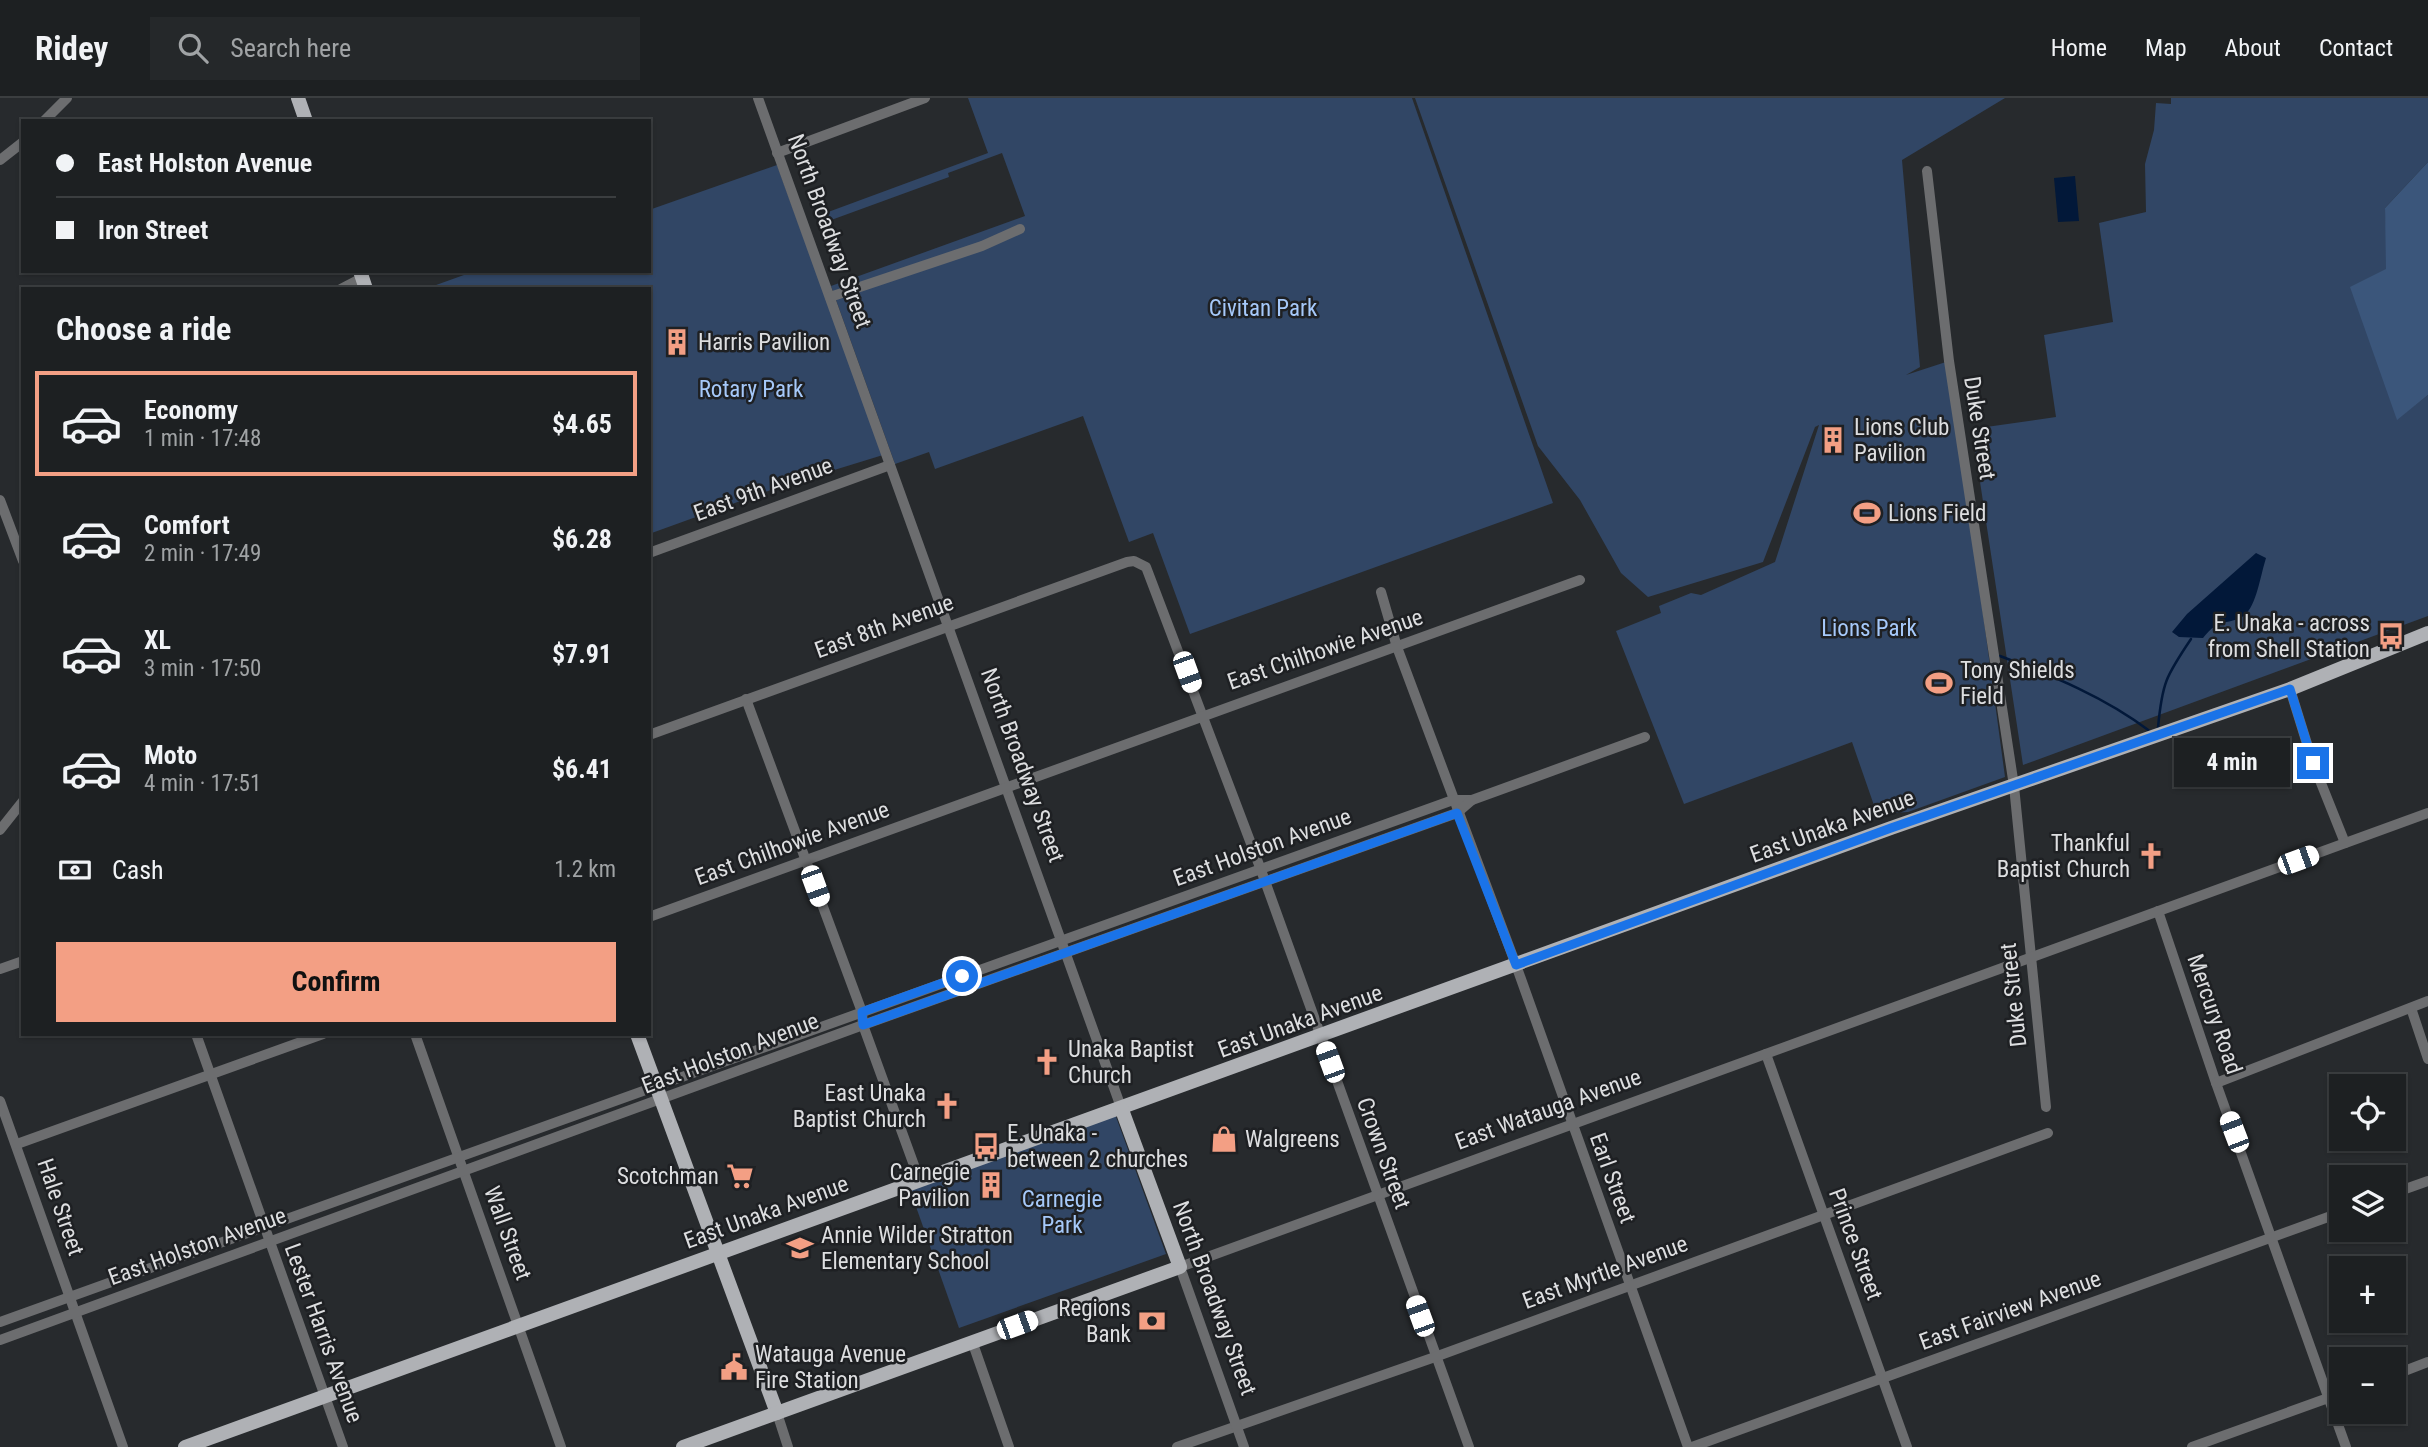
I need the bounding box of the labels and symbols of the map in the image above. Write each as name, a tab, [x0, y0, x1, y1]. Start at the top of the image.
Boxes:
street label: North Broadway Street	[782, 131, 877, 332]
park label: Civitan Park	[1209, 295, 1318, 322]
building icon: Harris Pavilion	[662, 327, 692, 357]
place label: Harris Pavilion	[698, 329, 830, 356]
street label: Duke Street	[1958, 374, 2001, 482]
park label: Rotary Park	[699, 376, 804, 403]
place label: Lions Club Pavilion	[1854, 414, 1949, 467]
building icon: Lions Club Pavilion	[1818, 425, 1848, 455]
street label: East 9th Avenue	[690, 452, 836, 527]
sports icon: Lions Field	[1852, 498, 1882, 528]
place label: Lions Field	[1888, 500, 1986, 527]
street label: East 8th Avenue	[811, 589, 957, 664]
street label: East Chilhowie Avenue	[1224, 603, 1426, 696]
place label: E. Unaka - across from Shell Station	[2208, 610, 2370, 663]
park label: Lions Park	[1821, 615, 1917, 642]
bus stop icon: E. Unaka - across from Shell Station	[2376, 621, 2406, 651]
car	[1170, 649, 1205, 695]
place label: Tony Shields Field	[1960, 657, 2075, 710]
street label: North Broadway Street	[975, 665, 1070, 866]
sports icon: Tony Shields Field	[1924, 668, 1954, 698]
callout: 4 min	[2173, 738, 2288, 788]
route end	[2297, 747, 2329, 779]
street label: East Unaka Avenue	[1746, 784, 1918, 869]
street label: East Chilhowie Avenue	[691, 796, 893, 891]
street label: East Holston Avenue	[1170, 803, 1355, 892]
place label: Thankful Baptist Church	[1997, 830, 2130, 883]
church icon: Thankful Baptist Church	[2136, 841, 2166, 871]
car	[2275, 843, 2322, 877]
car	[798, 863, 833, 909]
street label: Duke Street	[1995, 942, 2032, 1048]
street label: Mercury Road	[2181, 951, 2248, 1078]
route start	[946, 960, 978, 992]
street label: East Unaka Avenue	[1214, 979, 1386, 1064]
street label: East Holston Avenue	[638, 1007, 822, 1100]
place label: Unaka Baptist Church	[1068, 1036, 1194, 1089]
car	[1313, 1039, 1348, 1085]
church icon: Unaka Baptist Church	[1032, 1047, 1062, 1077]
street label: East Watauga Avenue	[1451, 1063, 1645, 1156]
place label: East Unaka Baptist Church	[793, 1080, 926, 1133]
church icon: East Unaka Baptist Church	[932, 1091, 962, 1121]
street label: Crown Street	[1351, 1094, 1416, 1213]
car	[2217, 1109, 2252, 1155]
place label: E. Unaka - between 2 churches	[1007, 1120, 1188, 1173]
shop icon: Walgreens	[1209, 1124, 1239, 1154]
place label: Walgreens	[1245, 1126, 1340, 1153]
street label: Earl Street	[1584, 1129, 1641, 1227]
bus stop icon: E. Unaka - between 2 churches	[971, 1131, 1001, 1161]
street label: Hale Street	[31, 1155, 90, 1259]
place label: Carnegie Pavilion	[890, 1159, 970, 1212]
supermarket icon: Scotchman	[725, 1161, 755, 1191]
place label: Scotchman	[617, 1163, 719, 1190]
street label: East Unaka Avenue	[680, 1170, 852, 1255]
building icon: Carnegie Pavilion	[976, 1170, 1006, 1200]
street label: Wall Street	[478, 1183, 537, 1284]
street label: Prince Street	[1823, 1185, 1888, 1304]
park label: Carnegie Park	[1022, 1186, 1102, 1239]
street label: North Broadway Street	[1167, 1198, 1262, 1399]
street label: East Holston Avenue	[105, 1202, 290, 1291]
place label: Annie Wilder Stratton Elementary School	[821, 1222, 1013, 1275]
street label: East Myrtle Avenue	[1519, 1230, 1691, 1315]
school or university icon: Annie Wilder Stratton Elementary School	[785, 1233, 815, 1263]
street label: Lester Harris Avenue	[279, 1240, 368, 1426]
street label: East Fairview Avenue	[1916, 1265, 2105, 1356]
car	[1403, 1293, 1438, 1339]
place label: Regions Bank	[1058, 1295, 1132, 1348]
bank icon: Regions Bank	[1137, 1306, 1167, 1336]
car	[994, 1308, 1041, 1342]
place label: Watauga Avenue Fire Station	[755, 1341, 906, 1394]
public building icon: Watauga Avenue Fire Station	[719, 1352, 749, 1382]

